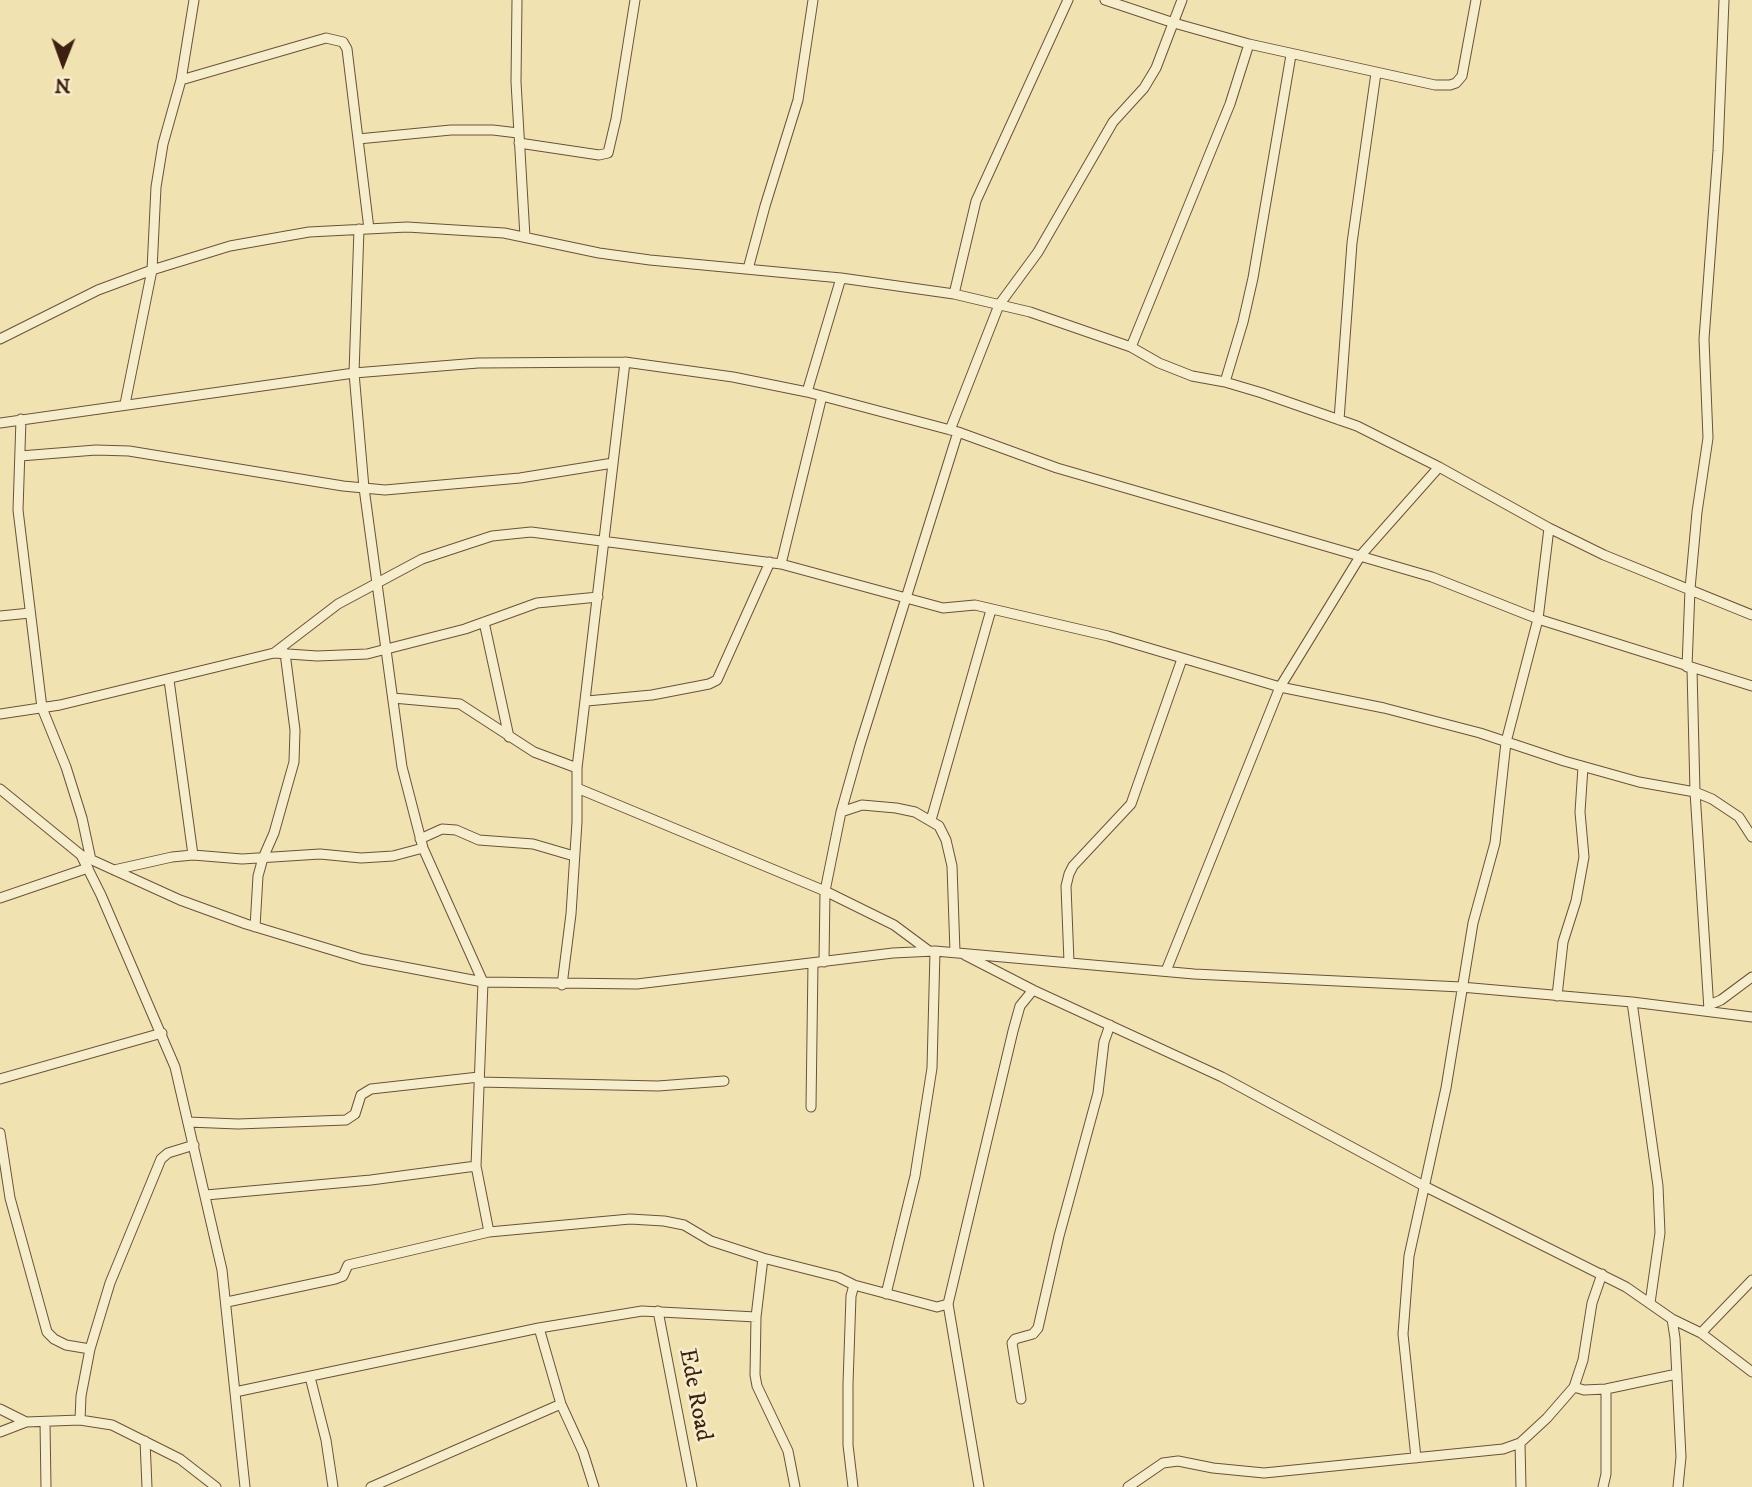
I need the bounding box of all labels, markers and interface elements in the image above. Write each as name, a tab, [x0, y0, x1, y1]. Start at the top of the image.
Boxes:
north arrow	[28, 28, 98, 98]
text: N	[55, 73, 71, 96]
street label: Ede Road	[671, 1346, 717, 1444]

